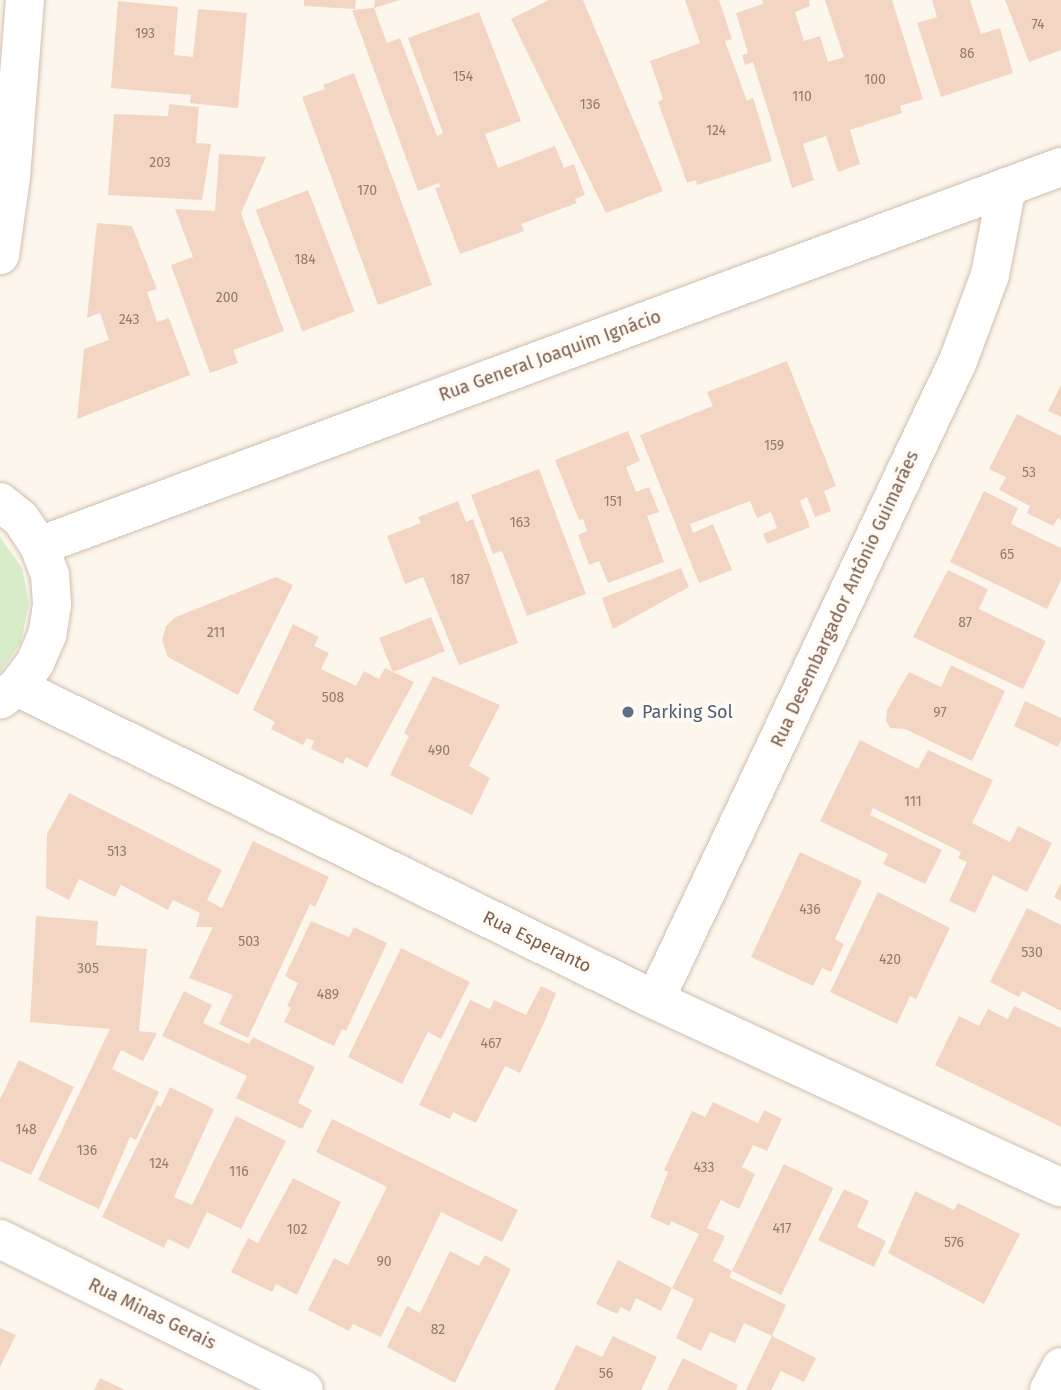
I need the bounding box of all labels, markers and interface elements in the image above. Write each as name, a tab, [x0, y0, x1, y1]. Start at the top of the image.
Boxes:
house number: 74	[1031, 17, 1045, 33]
house number: 193	[135, 26, 155, 42]
house number: 86	[959, 46, 975, 62]
house number: 154	[453, 69, 473, 85]
house number: 100	[864, 72, 886, 88]
house number: 110	[792, 89, 812, 105]
house number: 136	[580, 97, 600, 113]
house number: 124	[706, 123, 726, 139]
house number: 203	[149, 155, 171, 171]
house number: 170	[357, 183, 377, 199]
house number: 184	[294, 252, 316, 268]
house number: 200	[216, 290, 238, 306]
street label: Rua General Joaquim Ignácio	[436, 306, 664, 406]
house number: 243	[119, 312, 139, 328]
house number: 159	[764, 438, 784, 454]
street label: Rua Desembargador Antônio Guimarães	[767, 447, 923, 751]
house number: 53	[1022, 465, 1036, 481]
house number: 151	[604, 494, 622, 510]
house number: 163	[510, 515, 530, 531]
house number: 65	[1000, 547, 1014, 563]
house number: 187	[450, 572, 470, 588]
house number: 87	[958, 615, 972, 631]
house number: 211	[207, 625, 225, 641]
house number: 508	[322, 690, 344, 706]
place label: Parking Sol	[642, 701, 733, 723]
marker: Parking Sol	[620, 704, 636, 720]
house number: 97	[933, 705, 947, 721]
house number: 490	[428, 743, 450, 759]
house number: 111	[904, 794, 922, 810]
house number: 513	[107, 844, 127, 860]
house number: 436	[799, 902, 821, 918]
street label: Rua Esperanto	[479, 906, 595, 978]
house number: 503	[238, 934, 260, 950]
house number: 530	[1021, 945, 1043, 961]
house number: 420	[879, 952, 901, 968]
house number: 305	[77, 961, 99, 977]
house number: 489	[317, 987, 339, 1003]
house number: 467	[481, 1036, 501, 1052]
house number: 148	[15, 1122, 37, 1138]
house number: 136	[77, 1143, 97, 1159]
house number: 124	[149, 1156, 169, 1172]
house number: 433	[693, 1160, 715, 1176]
house number: 116	[229, 1164, 249, 1180]
house number: 417	[773, 1221, 791, 1237]
house number: 102	[287, 1222, 307, 1238]
house number: 576	[944, 1235, 964, 1251]
house number: 90	[376, 1254, 392, 1270]
street label: Rua Minas Gerais	[85, 1274, 219, 1354]
house number: 82	[431, 1322, 445, 1338]
house number: 56	[599, 1366, 613, 1382]

